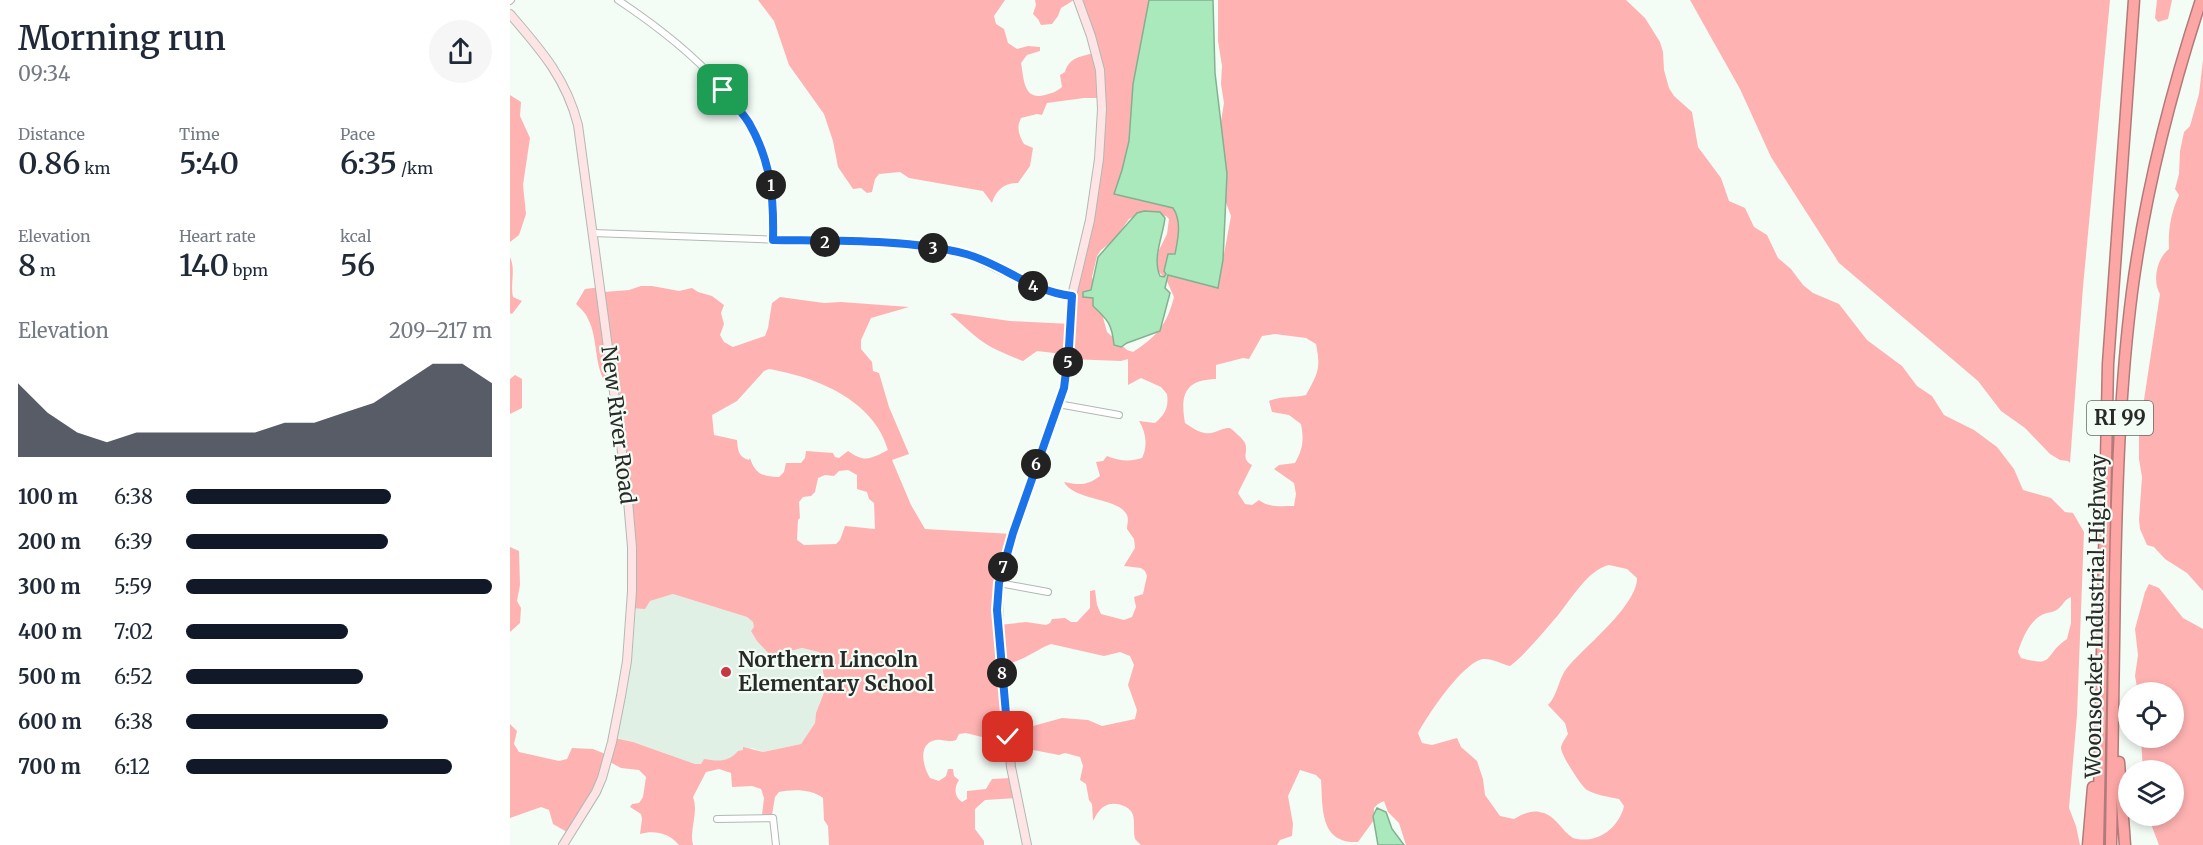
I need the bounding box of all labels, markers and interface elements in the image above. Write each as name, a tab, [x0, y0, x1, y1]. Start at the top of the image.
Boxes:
text: Morning run	[18, 18, 226, 59]
button: share	[429, 20, 492, 83]
text: 09:34	[18, 61, 70, 86]
pin	[697, 64, 748, 115]
icon: arrive	[706, 73, 739, 106]
text: Distance	[18, 124, 85, 144]
text: Time	[179, 124, 220, 144]
text: Pace	[340, 124, 375, 144]
text: 0.86	[18, 144, 80, 182]
text: 5:40	[179, 144, 239, 182]
text: 6:35	[340, 144, 397, 182]
text: km	[80, 158, 110, 178]
text: /km	[397, 158, 433, 178]
pin: 1	[756, 170, 786, 200]
text: 1	[767, 175, 775, 195]
text: Elevation	[18, 226, 91, 246]
text: Heart rate	[179, 226, 256, 246]
text: kcal	[340, 226, 371, 246]
pin: 2	[810, 227, 840, 257]
text: 2	[820, 232, 830, 252]
pin: 3	[918, 233, 948, 263]
text: 3	[928, 238, 938, 258]
text: 8	[18, 246, 36, 284]
text: 140	[179, 246, 229, 284]
text: 56	[340, 246, 375, 284]
text: m	[36, 260, 56, 280]
text: bpm	[229, 260, 268, 280]
pin: 4	[1018, 271, 1048, 301]
text: 4	[1028, 276, 1038, 296]
text: Elevation	[18, 318, 109, 343]
text: 209–217 m	[389, 318, 492, 343]
street label: New River Road	[595, 344, 642, 506]
pin: 5	[1053, 347, 1083, 377]
text: 5	[1063, 352, 1073, 372]
road number: RI 99	[2087, 401, 2153, 435]
pin: 6	[1021, 449, 1051, 479]
street label: Woonsocket Industrial Highway	[2079, 453, 2112, 779]
text: 6	[1031, 454, 1041, 474]
text: 100 m	[18, 484, 78, 509]
text: 6:38	[114, 484, 153, 509]
text: 200 m	[18, 529, 81, 554]
text: 6:39	[114, 529, 153, 554]
pin: 7	[988, 552, 1018, 582]
text: 7	[998, 557, 1008, 577]
text: 300 m	[18, 574, 81, 599]
text: 5:59	[114, 574, 152, 599]
text: 400 m	[18, 619, 82, 644]
text: 7:02	[114, 619, 153, 644]
place label: Northern Lincoln Elementary School	[738, 646, 934, 697]
pin: 8	[987, 658, 1017, 688]
text: 8	[997, 663, 1007, 683]
text: 500 m	[18, 664, 81, 689]
text: 6:52	[114, 664, 153, 689]
marker: Northern Lincoln Elementary School	[719, 665, 733, 679]
map controls	[2118, 682, 2184, 826]
button: locate	[2118, 682, 2184, 748]
text: 600 m	[18, 709, 82, 734]
text: 6:38	[114, 709, 153, 734]
pin	[982, 711, 1033, 762]
icon: check	[991, 720, 1024, 753]
text: 700 m	[18, 754, 81, 779]
text: 6:12	[114, 754, 150, 779]
button: layers	[2118, 760, 2184, 826]

